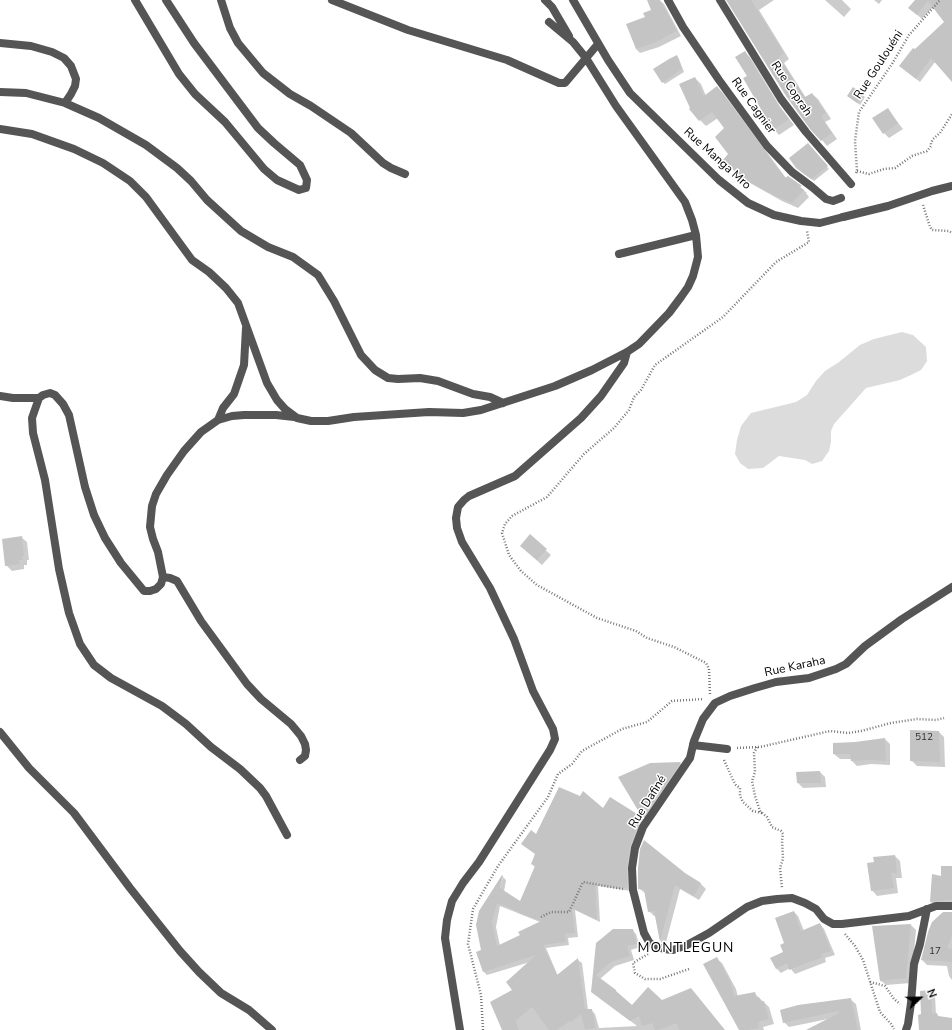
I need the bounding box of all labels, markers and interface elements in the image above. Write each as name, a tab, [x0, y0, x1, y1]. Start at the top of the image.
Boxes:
street label: Rue Goulouéni	[851, 28, 907, 102]
street label: Rue Coprah	[767, 59, 815, 119]
street label: Rue Cagnier	[728, 75, 778, 137]
street label: Rue Manga Mro	[680, 125, 754, 193]
street label: Rue Karaha	[763, 654, 827, 680]
house number: 512	[915, 732, 933, 744]
street label: Rue Dafiné	[626, 773, 670, 831]
district label: MONTLEGUN	[638, 941, 734, 957]
house number: 17	[929, 946, 941, 958]
north arrow	[900, 978, 940, 1018]
text: N	[923, 987, 940, 1000]

